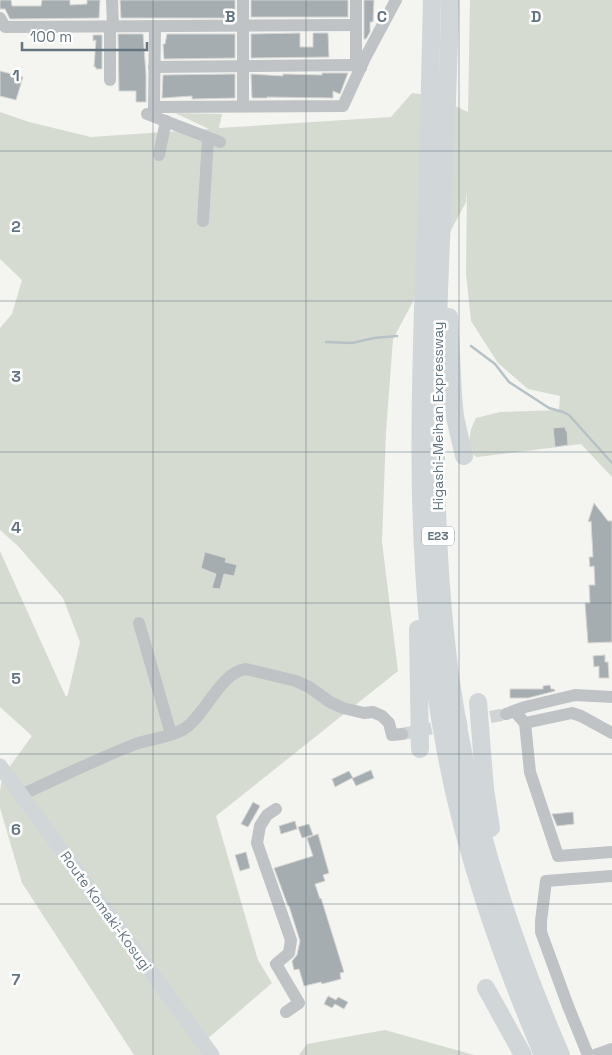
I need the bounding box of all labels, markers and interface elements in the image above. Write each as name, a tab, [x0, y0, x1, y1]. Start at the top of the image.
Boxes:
text: B	[225, 6, 235, 27]
text: C	[377, 6, 387, 27]
text: D	[531, 6, 541, 27]
scale bar	[22, 20, 148, 52]
text: 100 m	[30, 27, 72, 46]
text: 1	[12, 65, 20, 86]
text: 2	[11, 216, 21, 237]
street label: Higashi-Meihan Expressway	[429, 322, 447, 510]
text: 3	[11, 366, 21, 387]
text: 4	[11, 517, 21, 538]
road number: E23	[422, 526, 454, 546]
text: 5	[11, 668, 21, 689]
text: 6	[11, 819, 21, 840]
street label: Route Komaki-Kosugi	[56, 848, 156, 974]
text: 7	[12, 969, 21, 990]

